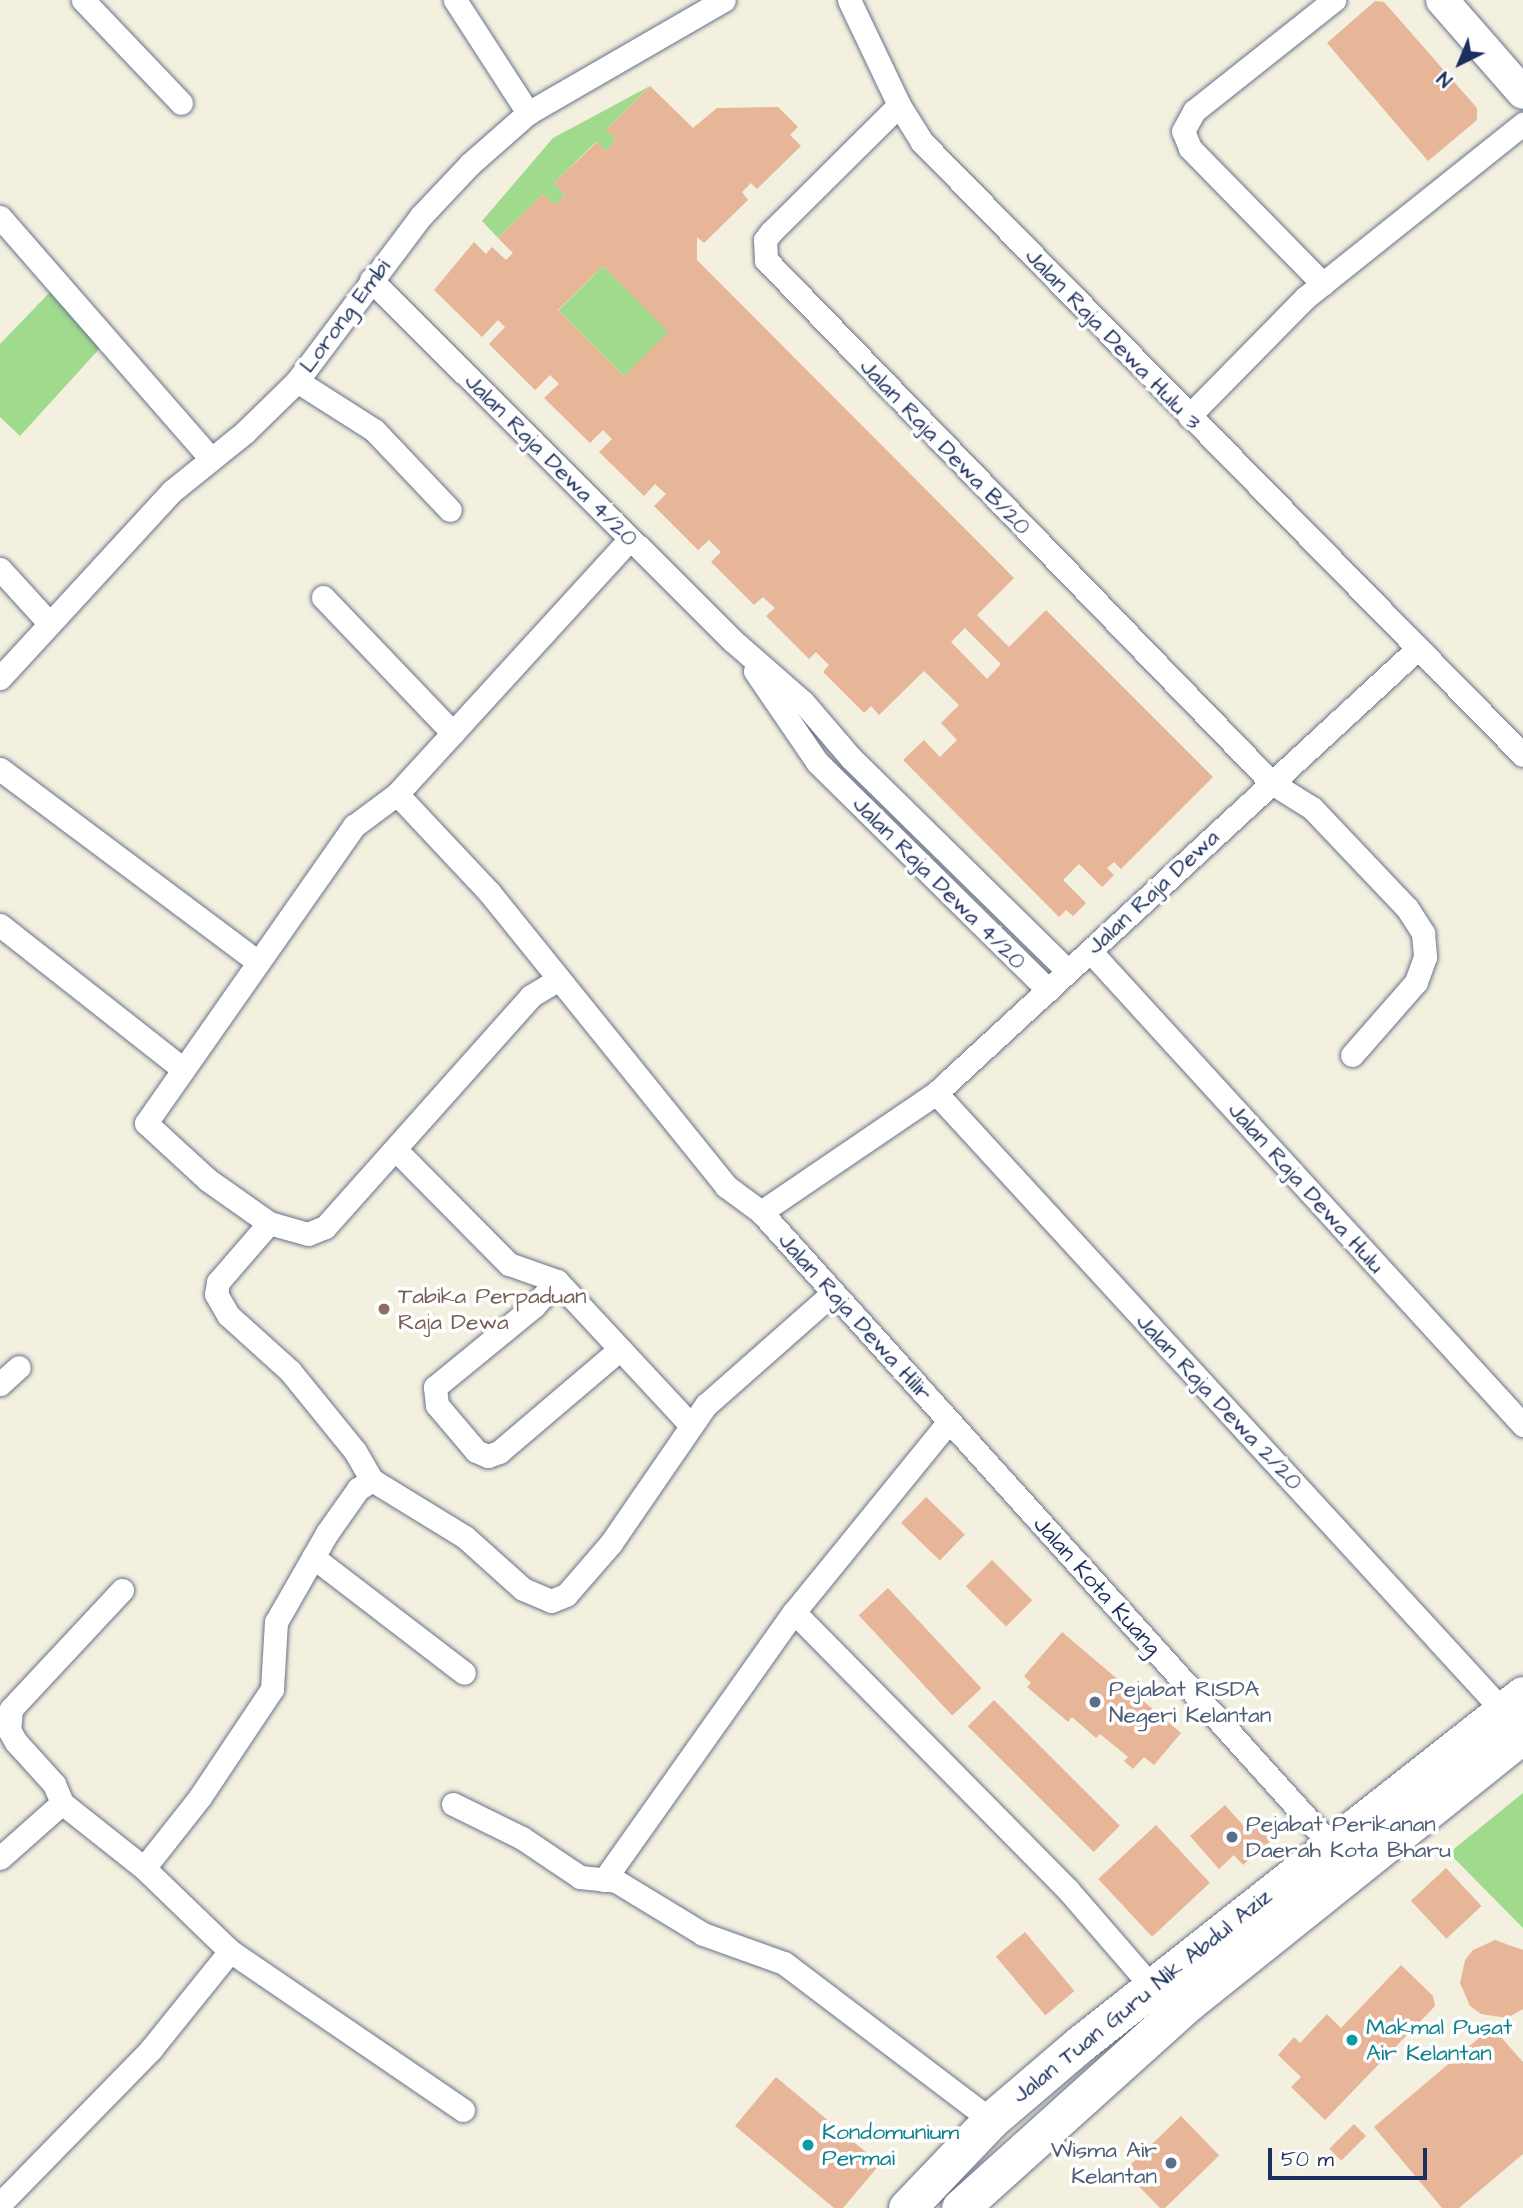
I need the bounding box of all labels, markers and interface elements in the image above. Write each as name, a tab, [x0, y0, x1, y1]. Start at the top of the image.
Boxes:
north arrow	[1425, 28, 1495, 98]
text: N	[1432, 65, 1459, 93]
street label: Jalan Raja Dewa Hulu 3	[1019, 242, 1207, 436]
street label: Lorong Embi	[293, 254, 397, 378]
street label: Jalan Raja Dewa B/20	[854, 353, 1036, 541]
street label: Jalan Raja Dewa 4/20	[459, 368, 643, 552]
street label: Jalan Raja Dewa 4/20	[847, 791, 1031, 975]
street label: Jalan Raja Dewa	[1081, 824, 1225, 960]
street label: Jalan Raja Dewa Hulu	[1222, 1097, 1390, 1279]
street label: Jalan Raja Dewa Hilir	[772, 1227, 938, 1407]
place label: Tabika Perpaduan Raja Dewa	[398, 1282, 586, 1336]
marker: Tabika Perpaduan Raja Dewa	[376, 1301, 392, 1317]
street label: Jalan Raja Dewa 2/20	[1130, 1308, 1308, 1496]
street label: Jalan Kota Kuang	[1027, 1511, 1167, 1661]
place label: Pejabat RISDA Negeri Kelantan	[1109, 1675, 1271, 1729]
marker: Pejabat RISDA Negeri Kelantan	[1087, 1694, 1103, 1710]
place label: Pejabat Perikanan Daerah Kota Bharu	[1246, 1810, 1451, 1864]
marker: Pejabat Perikanan Daerah Kota Bharu	[1224, 1829, 1240, 1845]
street label: Jalan Tuan Guru Nik Abdul Aziz	[1007, 1883, 1277, 2109]
place label: Makmal Pusat Air Kelantan	[1366, 2013, 1512, 2067]
marker: Makmal Pusat Air Kelantan	[1344, 2032, 1360, 2048]
place label: Kondomunium Permai	[822, 2118, 959, 2172]
scale bar	[1271, 2134, 1430, 2178]
place label: Wisma Air Kelantan	[1051, 2136, 1157, 2190]
marker: Kondomunium Permai	[800, 2137, 816, 2153]
text: 50 m	[1281, 2145, 1334, 2174]
marker: Wisma Air Kelantan	[1163, 2155, 1179, 2171]

